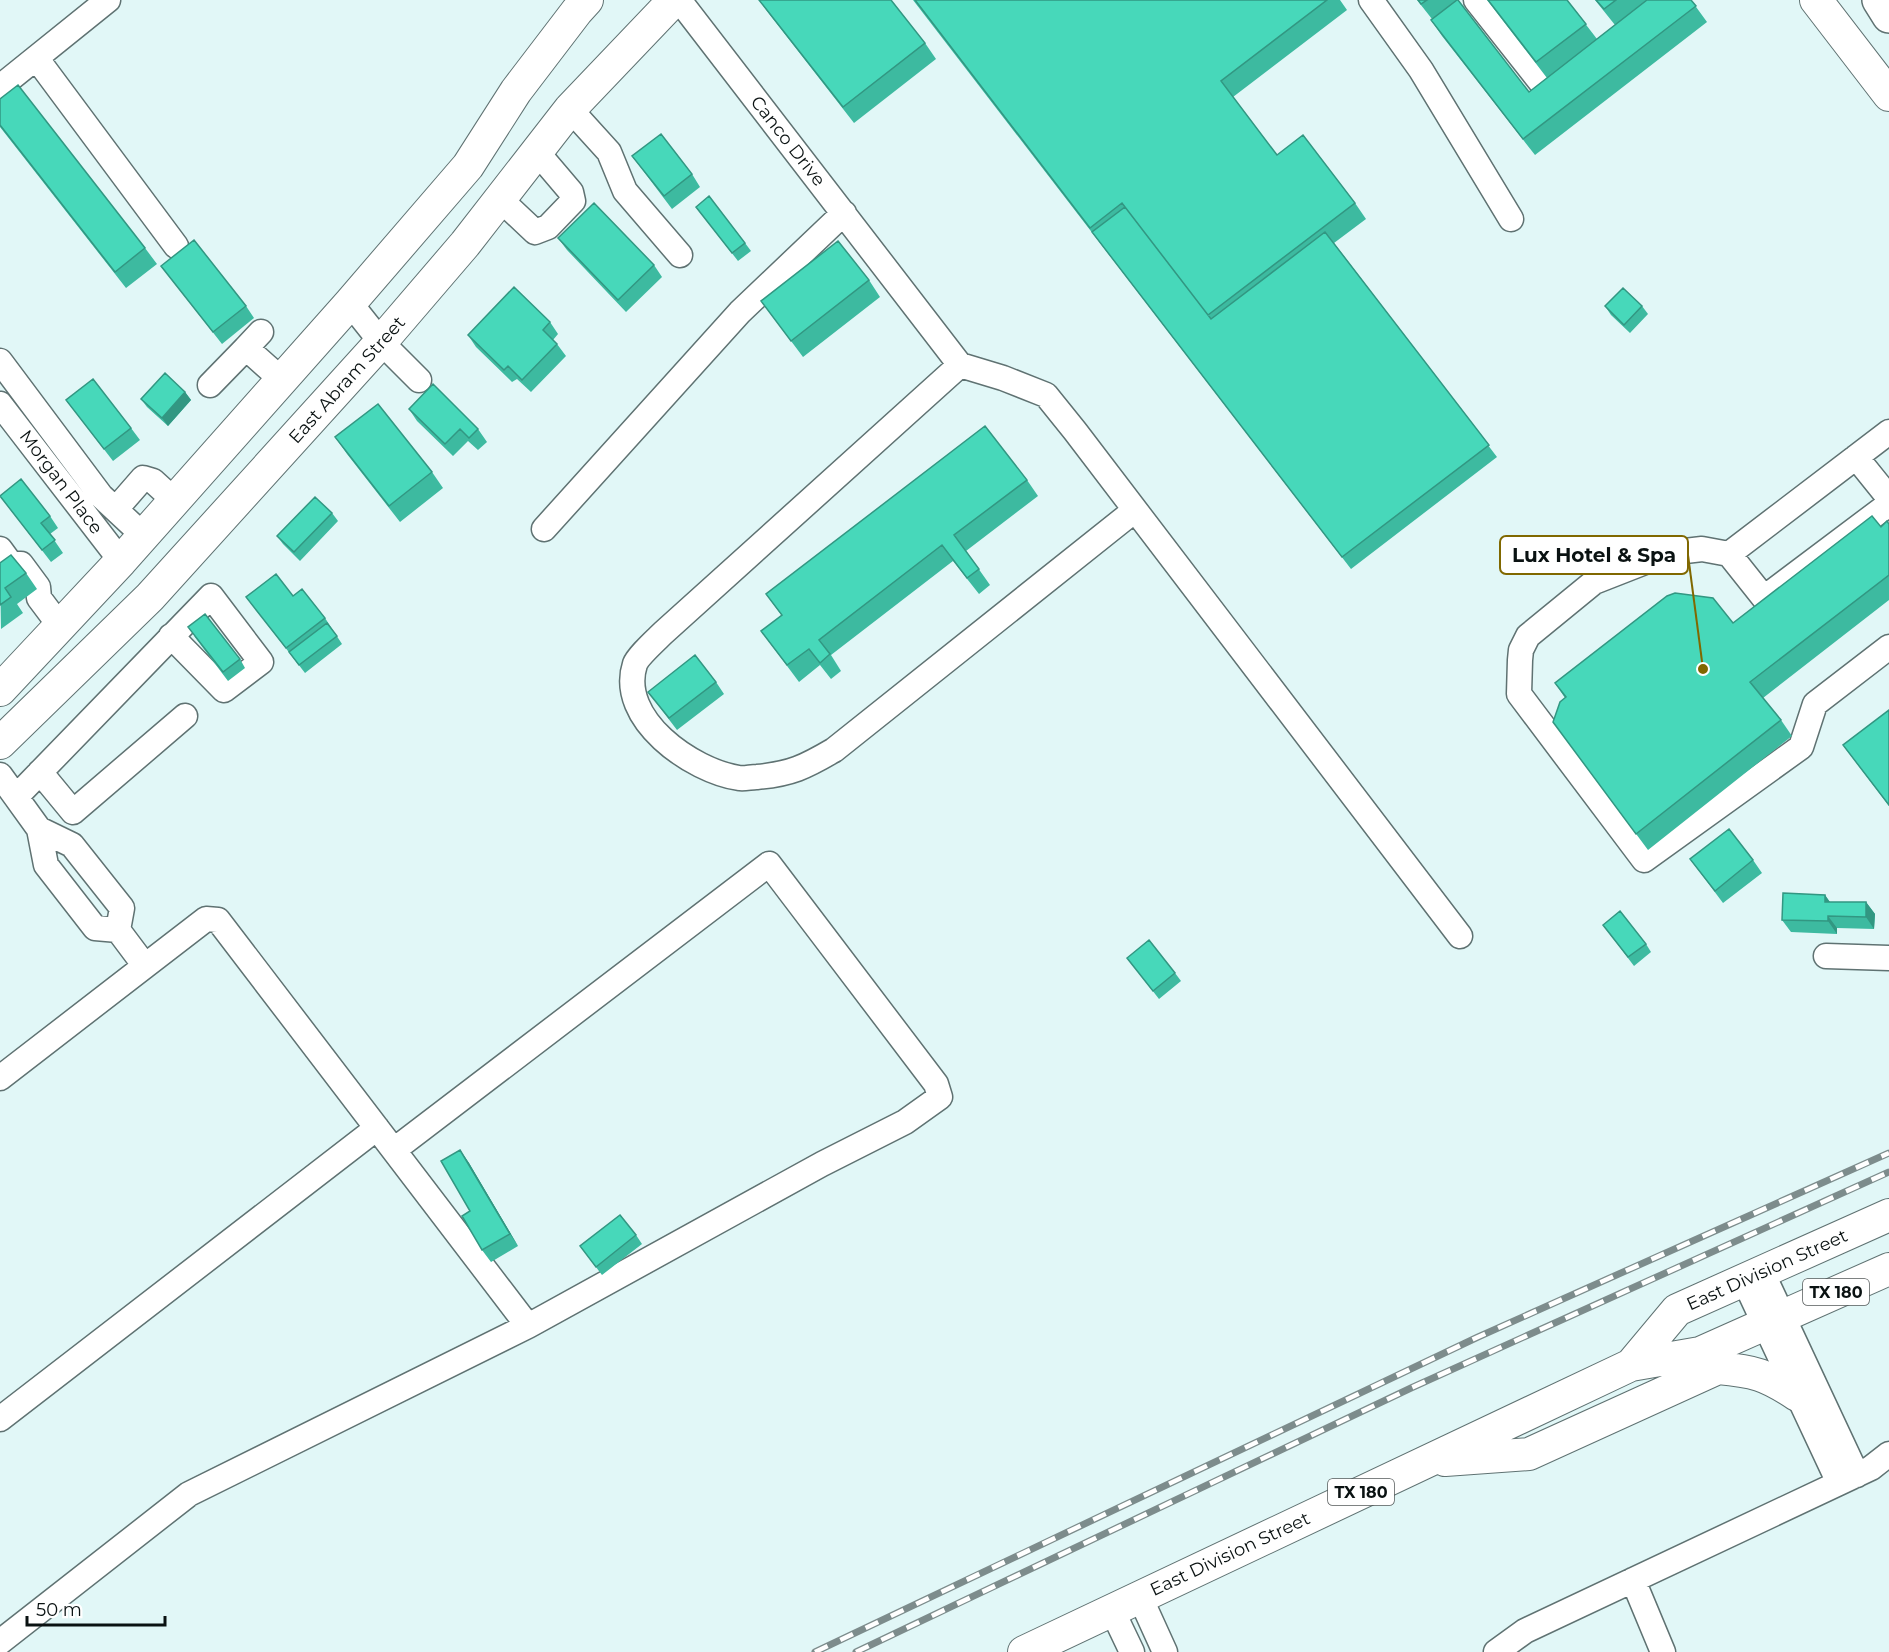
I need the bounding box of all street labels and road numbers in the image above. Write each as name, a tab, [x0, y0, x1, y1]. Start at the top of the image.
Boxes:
street label: Canco Drive	[746, 91, 830, 191]
street label: East Abram Street	[284, 312, 410, 448]
street label: Morgan Place	[15, 426, 107, 538]
street label: East Division Street	[1683, 1225, 1851, 1315]
road number: TX 180	[1803, 1279, 1869, 1305]
road number: TX 180	[1328, 1479, 1394, 1505]
street label: East Division Street	[1147, 1507, 1313, 1601]

